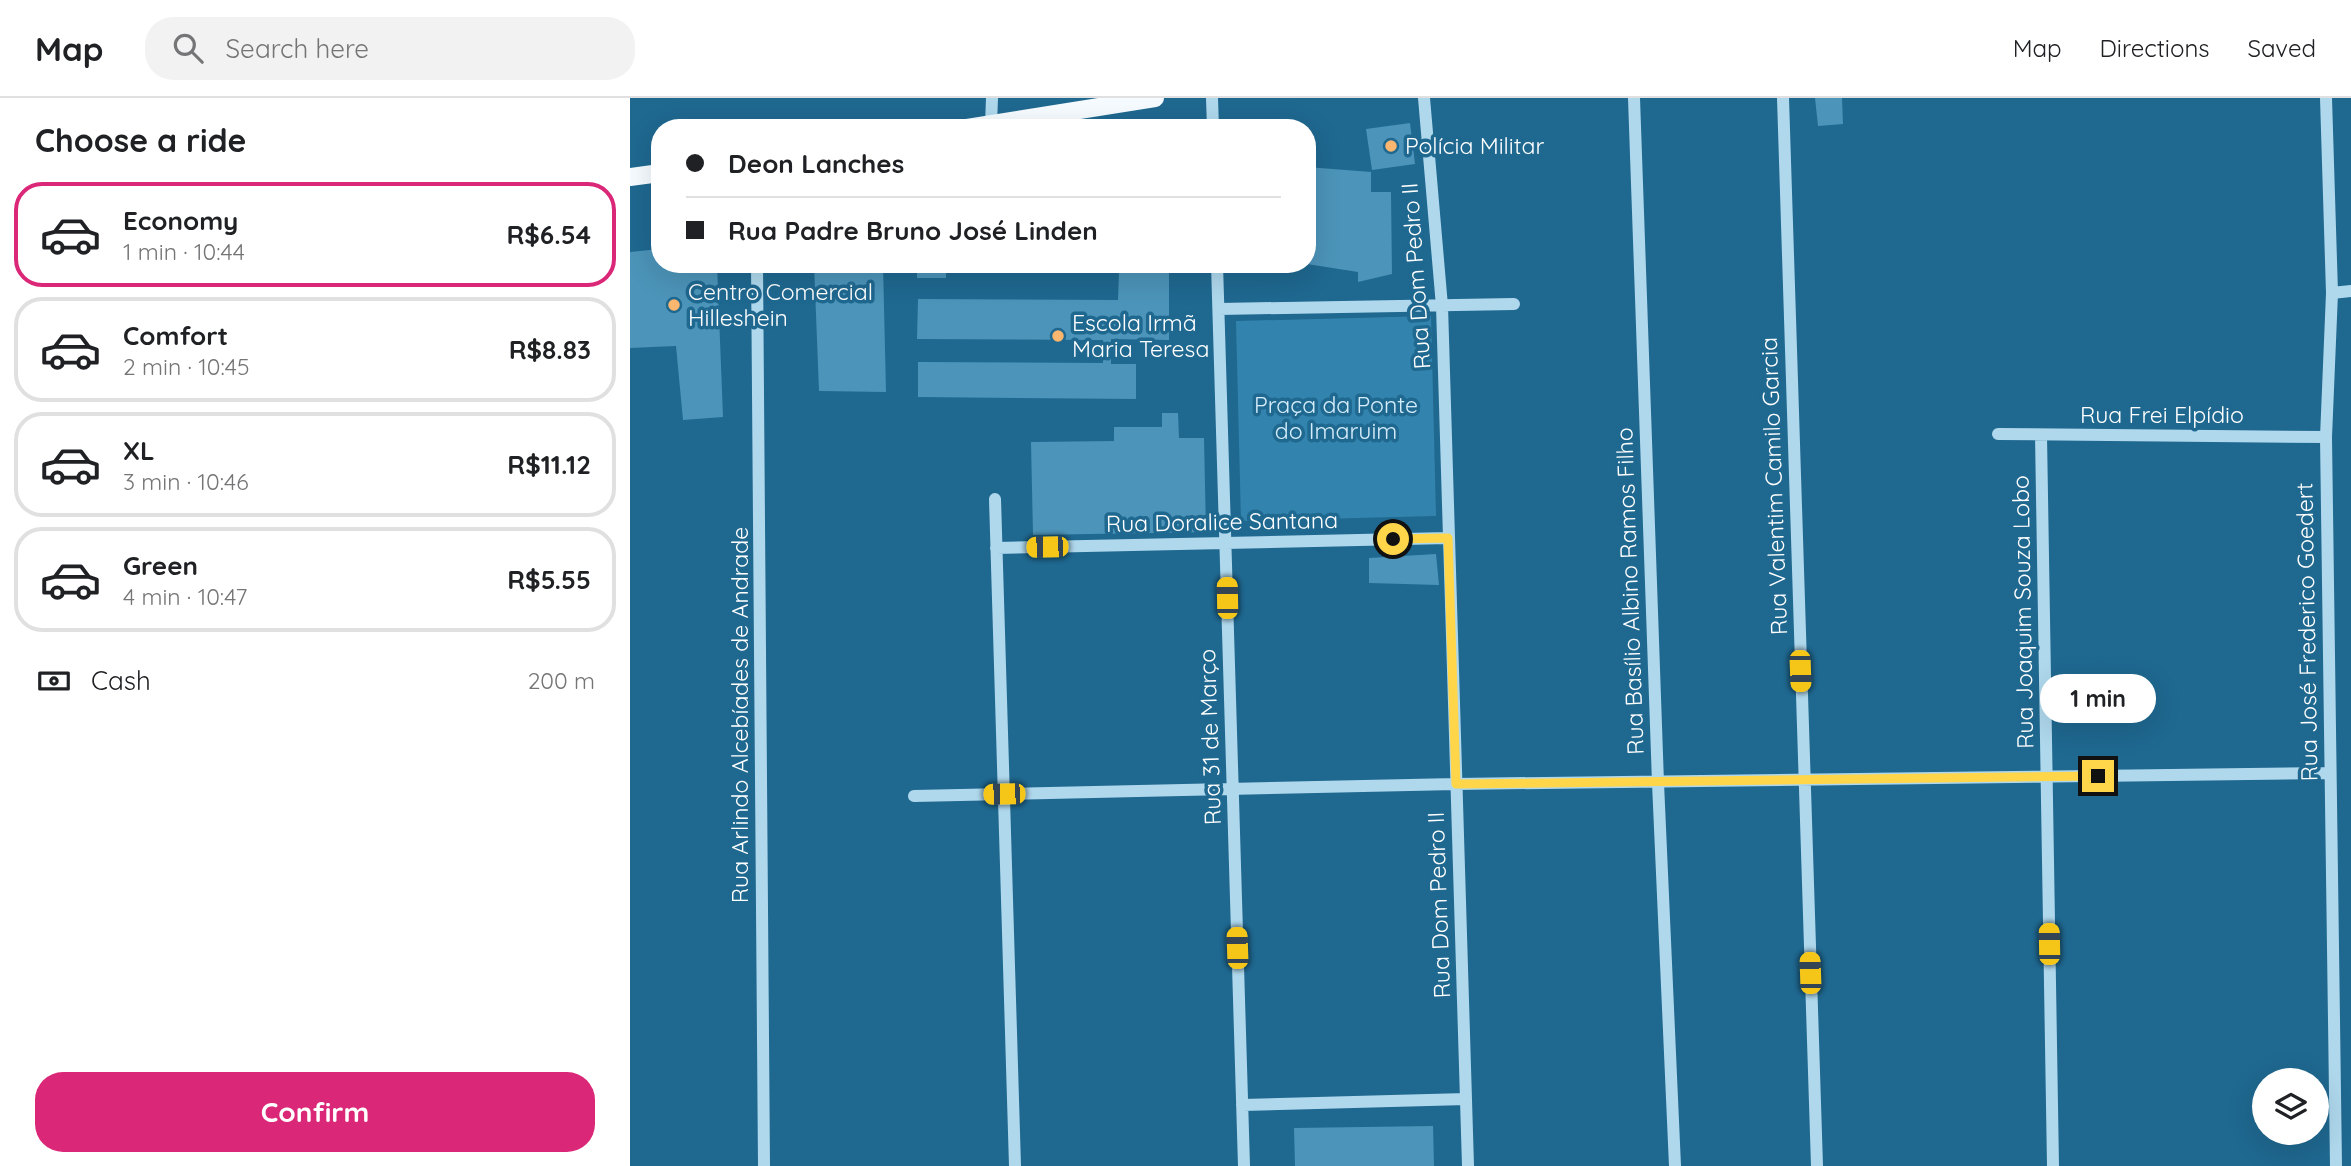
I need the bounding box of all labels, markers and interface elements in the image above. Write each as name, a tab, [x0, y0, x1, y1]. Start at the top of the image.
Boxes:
search box	[145, 17, 635, 80]
text: Map	[35, 28, 103, 69]
icon: search	[169, 29, 207, 67]
text: Search here	[225, 32, 369, 65]
text: Map	[2013, 33, 2062, 63]
text: Directions	[2100, 33, 2210, 63]
text: Saved	[2248, 33, 2316, 63]
text: Choose a ride	[35, 120, 247, 160]
place label: Polícia Militar	[1405, 131, 1545, 160]
marker: Polícia Militar	[1383, 138, 1399, 154]
text: Deon Lanches	[728, 147, 904, 180]
street label: Rua Dom Pedro II	[1395, 182, 1436, 370]
icon: car	[39, 203, 102, 266]
text: Economy	[123, 204, 238, 237]
text: Rua Padre Bruno José Linden	[728, 214, 1098, 247]
text: R$6.54	[506, 218, 591, 251]
text: 1 min · 10:44	[123, 237, 245, 266]
place label: Centro Comercial Hilleshein	[688, 277, 873, 332]
marker: Centro Comercial Hilleshein	[666, 297, 682, 313]
place label: Escola Irmã Maria Teresa	[1072, 308, 1209, 363]
icon: car	[39, 318, 102, 381]
text: Comfort	[123, 319, 228, 352]
marker: Escola Irmã Maria Teresa	[1050, 328, 1066, 344]
text: R$8.83	[509, 333, 591, 366]
street label: Rua Valentim Camilo Garcia	[1754, 337, 1793, 636]
text: 2 min · 10:45	[123, 352, 250, 381]
park label: Praça da Ponte do Imaruim	[1254, 390, 1418, 445]
street label: Rua Frei Elpídio	[2080, 400, 2244, 429]
street label: Rua Basílio Albino Ramos Filho	[1609, 427, 1650, 755]
icon: car	[39, 433, 102, 496]
text: XL	[123, 434, 155, 467]
text: R$11.12	[507, 448, 591, 481]
text: 3 min · 10:46	[123, 467, 249, 496]
street label: Rua Joaquim Souza Lobo	[2006, 475, 2039, 749]
street label: Rua José Frederico Goedert	[2289, 482, 2324, 782]
street label: Rua Doralice Santana	[1106, 505, 1338, 538]
route start	[1377, 523, 1409, 555]
street label: Rua Arlindo Alcebíades de Andrade	[725, 527, 754, 903]
car	[1026, 536, 1069, 558]
icon: car	[39, 548, 102, 611]
text: Green	[123, 549, 198, 582]
text: R$5.55	[507, 563, 591, 596]
car	[1217, 577, 1238, 619]
text: 4 min · 10:47	[123, 582, 247, 611]
street label: Rua 31 de Março	[1192, 648, 1227, 826]
car	[1789, 650, 1812, 692]
icon: cash	[35, 662, 73, 700]
text: Cash	[91, 664, 151, 697]
text: 200 m	[528, 666, 595, 695]
callout: 1 min	[2040, 674, 2156, 724]
text: 1 min	[2070, 684, 2126, 713]
route end	[2082, 760, 2114, 792]
car	[983, 783, 1026, 805]
street label: Rua Dom Pedro II	[1421, 811, 1456, 999]
car	[2039, 923, 2060, 965]
car	[1226, 927, 1249, 969]
car	[1799, 952, 1822, 994]
map controls	[2252, 1068, 2329, 1145]
button: layers	[2252, 1068, 2329, 1145]
button: Confirm	[35, 1072, 595, 1152]

